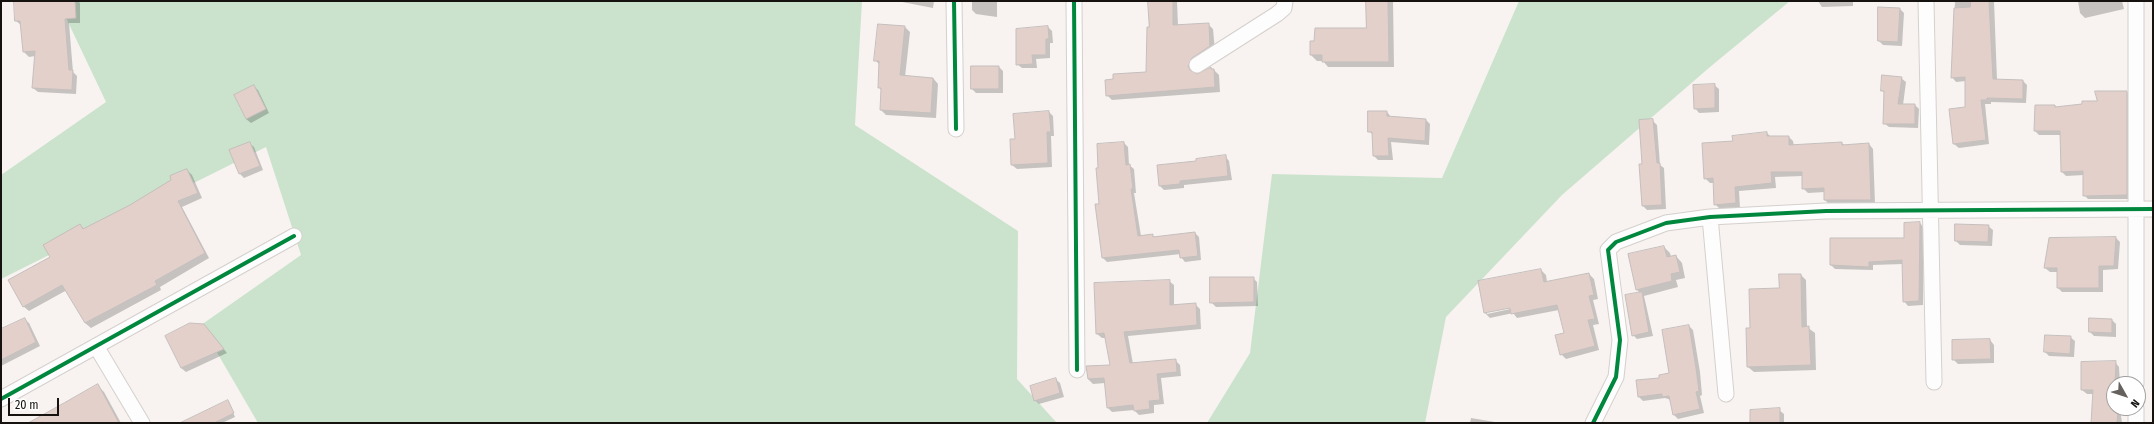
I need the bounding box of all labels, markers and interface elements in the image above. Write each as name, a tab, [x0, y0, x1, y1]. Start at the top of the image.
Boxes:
north arrow	[2106, 376, 2146, 416]
scale bar	[10, 390, 61, 416]
text: N	[2128, 397, 2142, 410]
text: 20 m	[15, 398, 39, 412]

